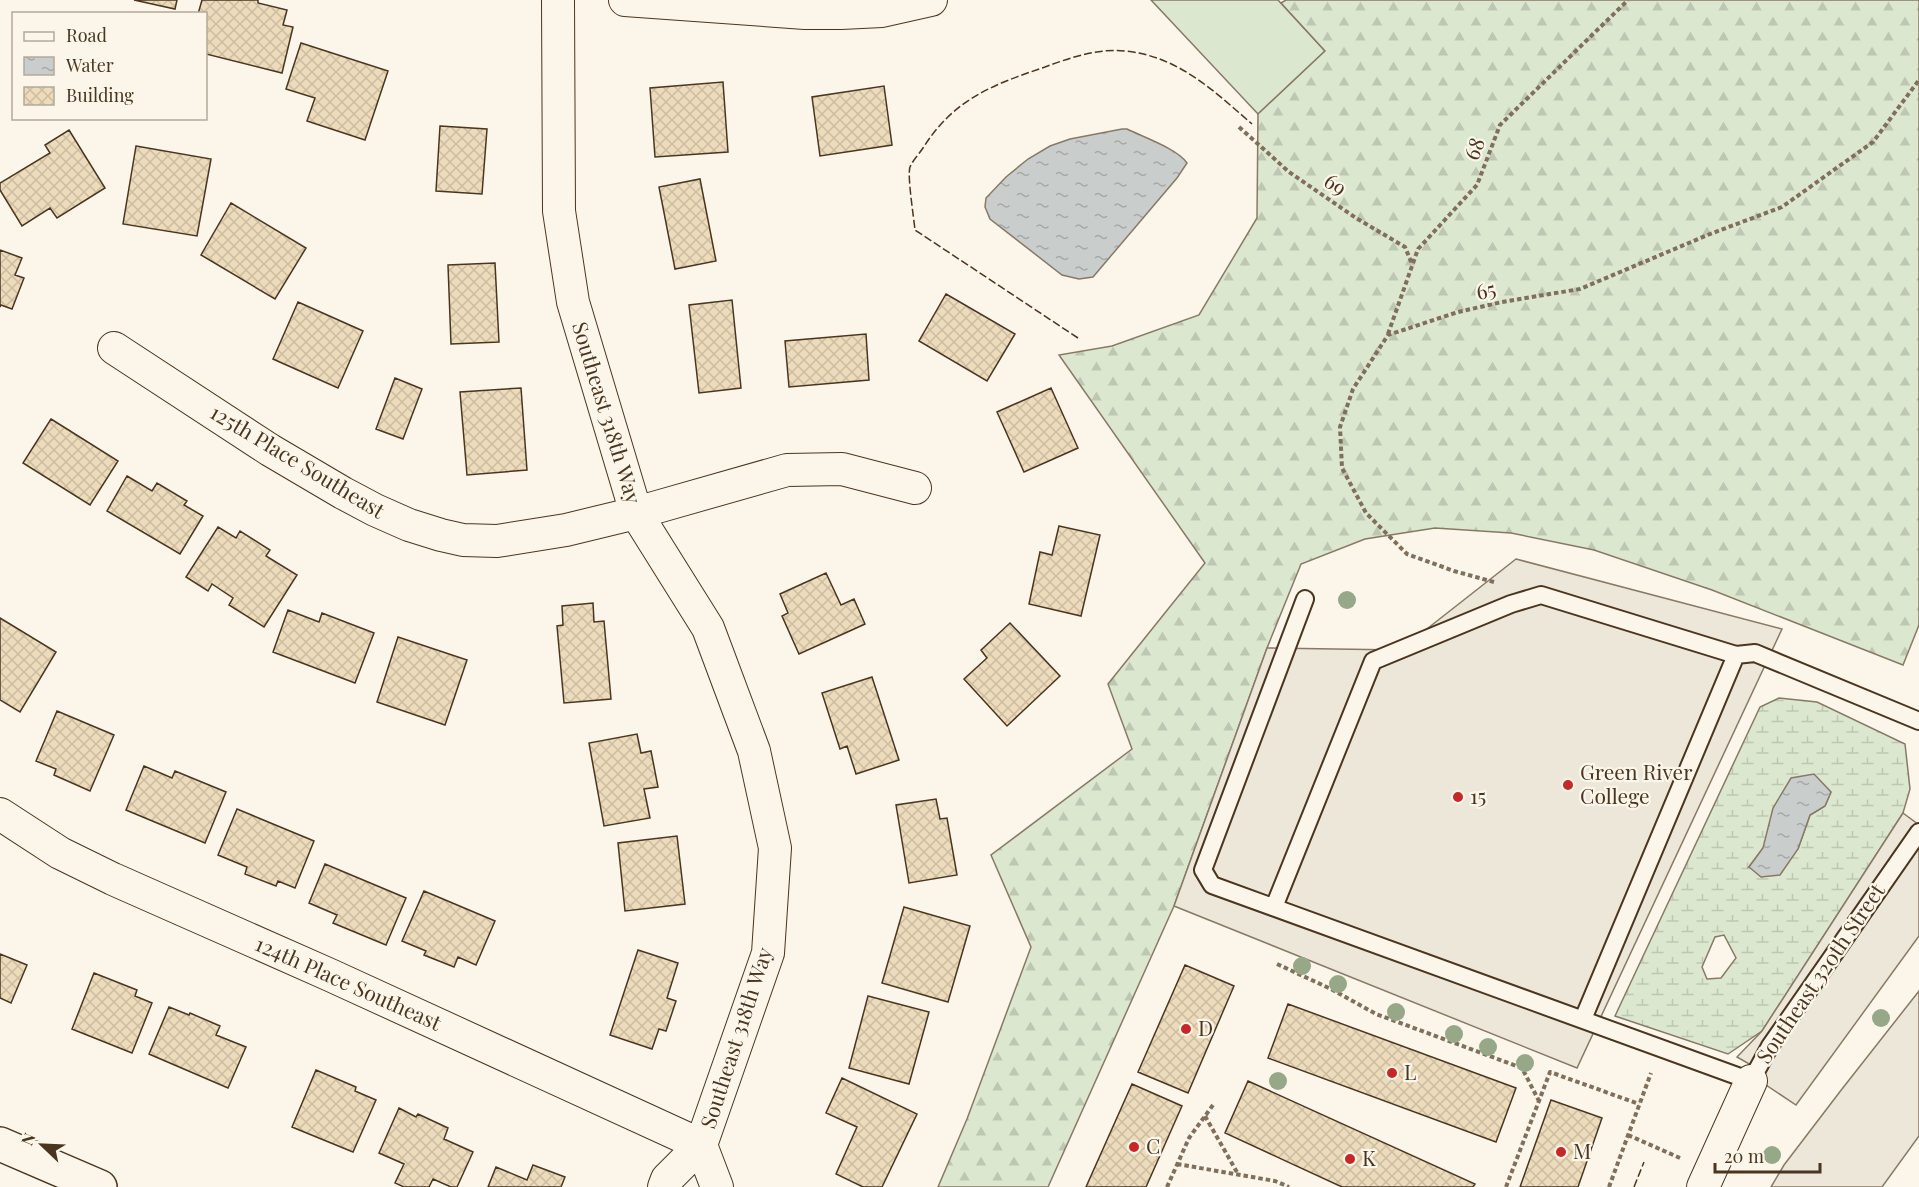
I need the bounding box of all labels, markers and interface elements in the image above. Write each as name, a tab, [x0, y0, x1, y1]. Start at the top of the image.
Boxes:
legend	[12, 12, 207, 120]
text: Road	[66, 23, 107, 47]
text: Water	[65, 53, 114, 77]
text: Building	[66, 83, 134, 107]
street label: 68	[1456, 133, 1490, 163]
street label: 69	[1319, 166, 1353, 201]
street label: 65	[1473, 273, 1498, 305]
street label: Southeast 318th Way	[567, 318, 649, 507]
street label: 125th Place Southeast	[206, 397, 391, 524]
place label: Green River College	[1580, 757, 1693, 809]
marker: Green River College	[1561, 778, 1575, 792]
place label: 15	[1470, 781, 1486, 809]
marker: 15	[1451, 790, 1465, 804]
street label: Southeast 320th Street	[1749, 877, 1890, 1068]
street label: 124th Place Southeast	[252, 929, 447, 1036]
street label: Southeast 318th Way	[693, 943, 778, 1132]
place label: D	[1198, 1013, 1213, 1041]
marker: D	[1179, 1022, 1193, 1036]
place label: L	[1404, 1057, 1416, 1085]
marker: L	[1385, 1066, 1399, 1080]
north arrow	[12, 1115, 72, 1175]
text: N	[16, 1129, 40, 1148]
place label: C	[1146, 1131, 1160, 1159]
place label: M	[1573, 1136, 1591, 1164]
scale bar	[1715, 1136, 1820, 1174]
marker: C	[1127, 1140, 1141, 1154]
place label: K	[1362, 1143, 1376, 1171]
text: 20 m	[1724, 1144, 1764, 1168]
marker: M	[1554, 1145, 1568, 1159]
marker: K	[1343, 1152, 1357, 1166]

